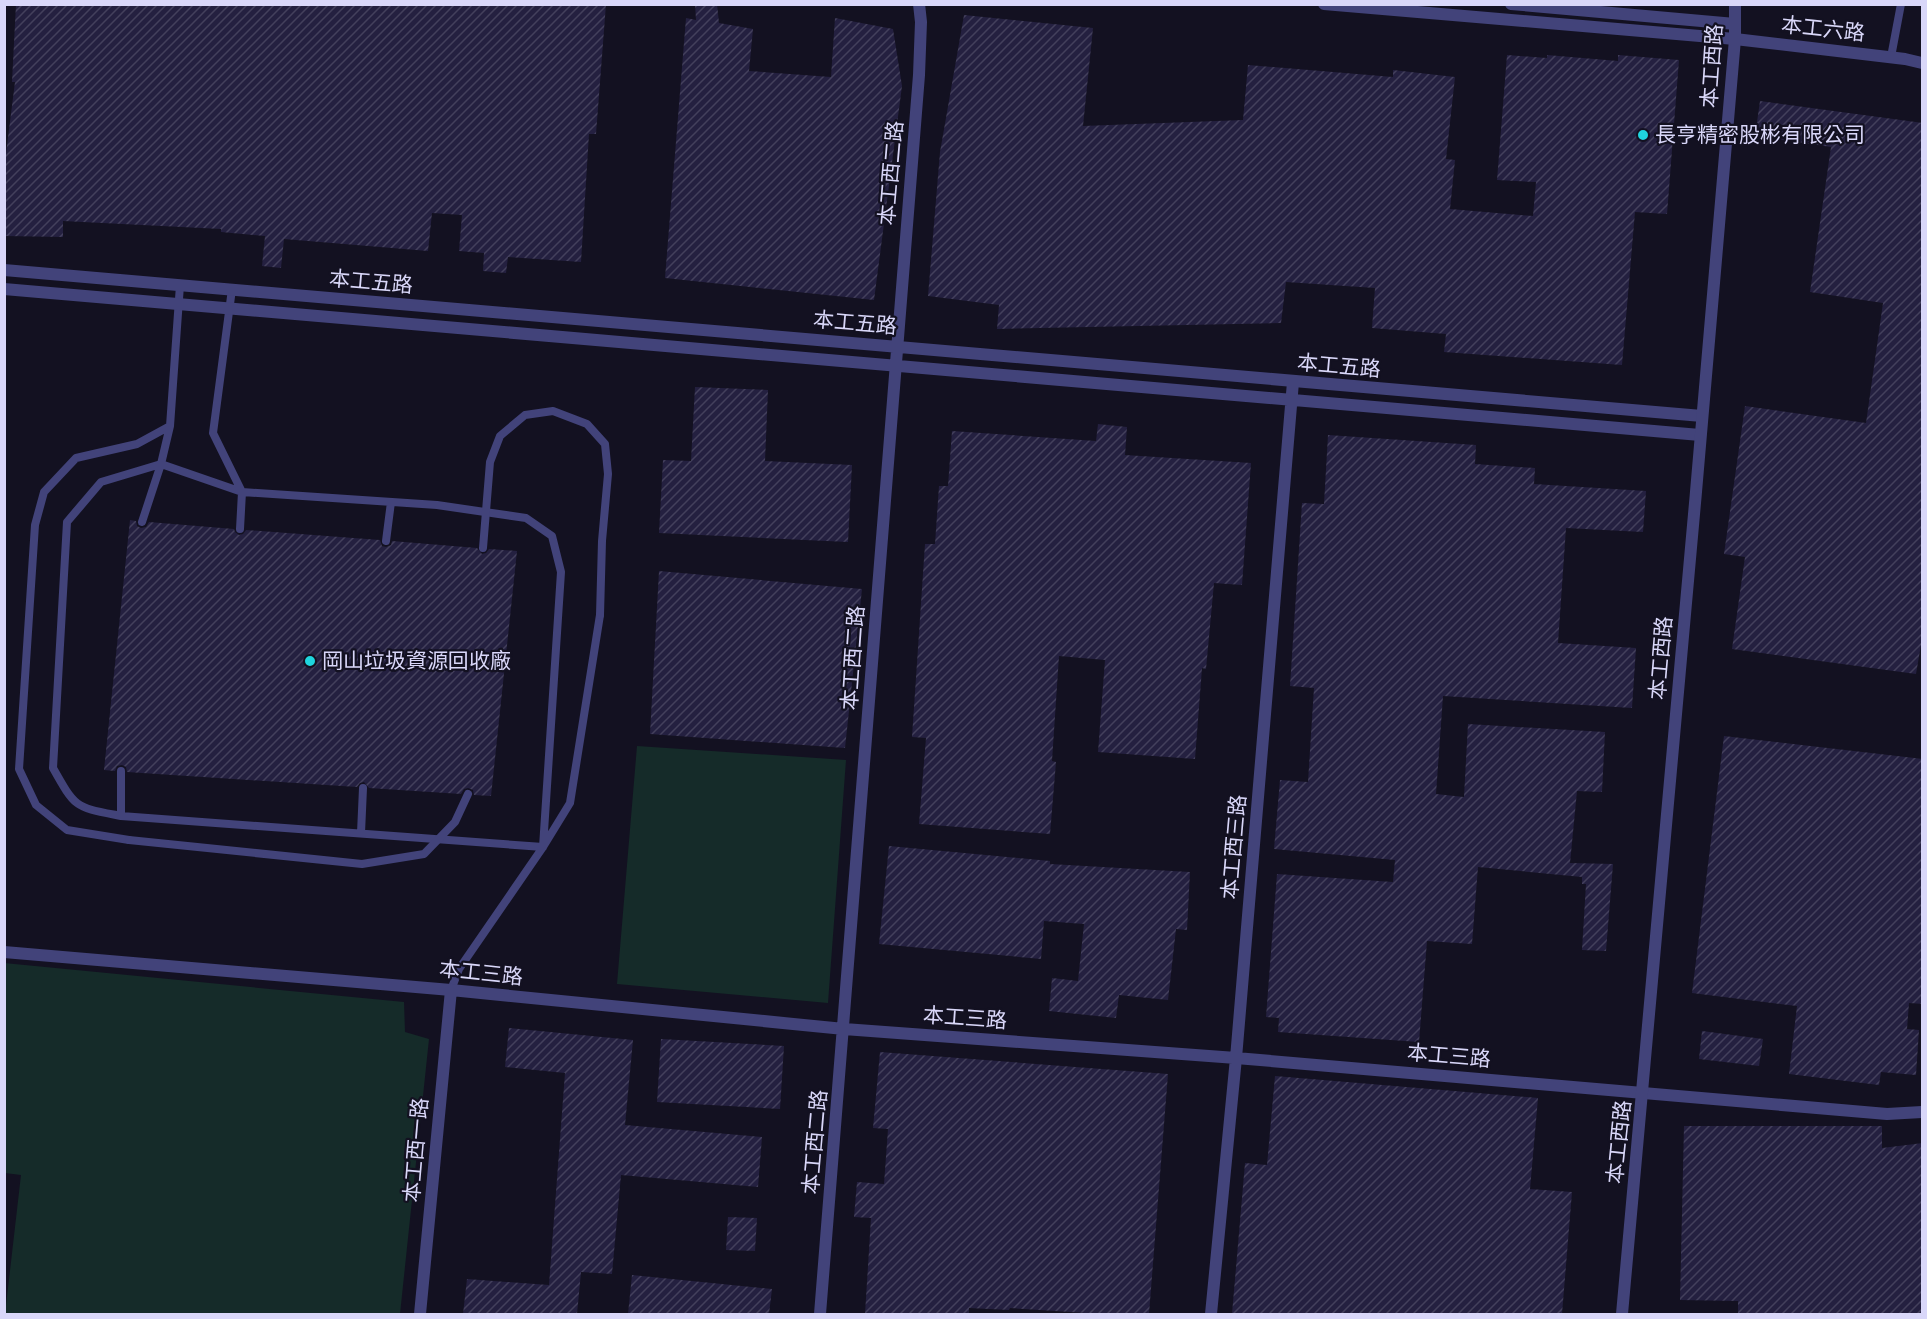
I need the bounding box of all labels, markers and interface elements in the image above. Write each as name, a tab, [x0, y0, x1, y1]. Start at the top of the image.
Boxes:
street label: 本工六路	[1780, 13, 1866, 45]
street label: 本工西路	[1697, 23, 1727, 109]
street label: 本工西二路	[874, 120, 908, 226]
place label: 長亨精密股彬有限公司	[1655, 123, 1865, 147]
marker: 長亨精密股彬有限公司	[1636, 128, 1650, 142]
street label: 本工五路	[328, 266, 414, 298]
street label: 本工五路	[812, 307, 898, 339]
street label: 本工五路	[1296, 350, 1382, 382]
street label: 本工西二路	[837, 605, 869, 711]
street label: 本工西路	[1645, 615, 1677, 701]
place label: 岡山垃圾資源回收廠	[322, 649, 511, 673]
marker: 岡山垃圾資源回收廠	[303, 654, 317, 668]
street label: 本工西三路	[1217, 794, 1251, 900]
street label: 本工三路	[438, 957, 524, 989]
street label: 本工三路	[922, 1003, 1008, 1033]
street label: 本工三路	[1406, 1040, 1492, 1072]
street label: 本工西二路	[798, 1089, 832, 1195]
street label: 本工西一路	[399, 1097, 433, 1203]
street label: 本工西路	[1603, 1099, 1635, 1185]

